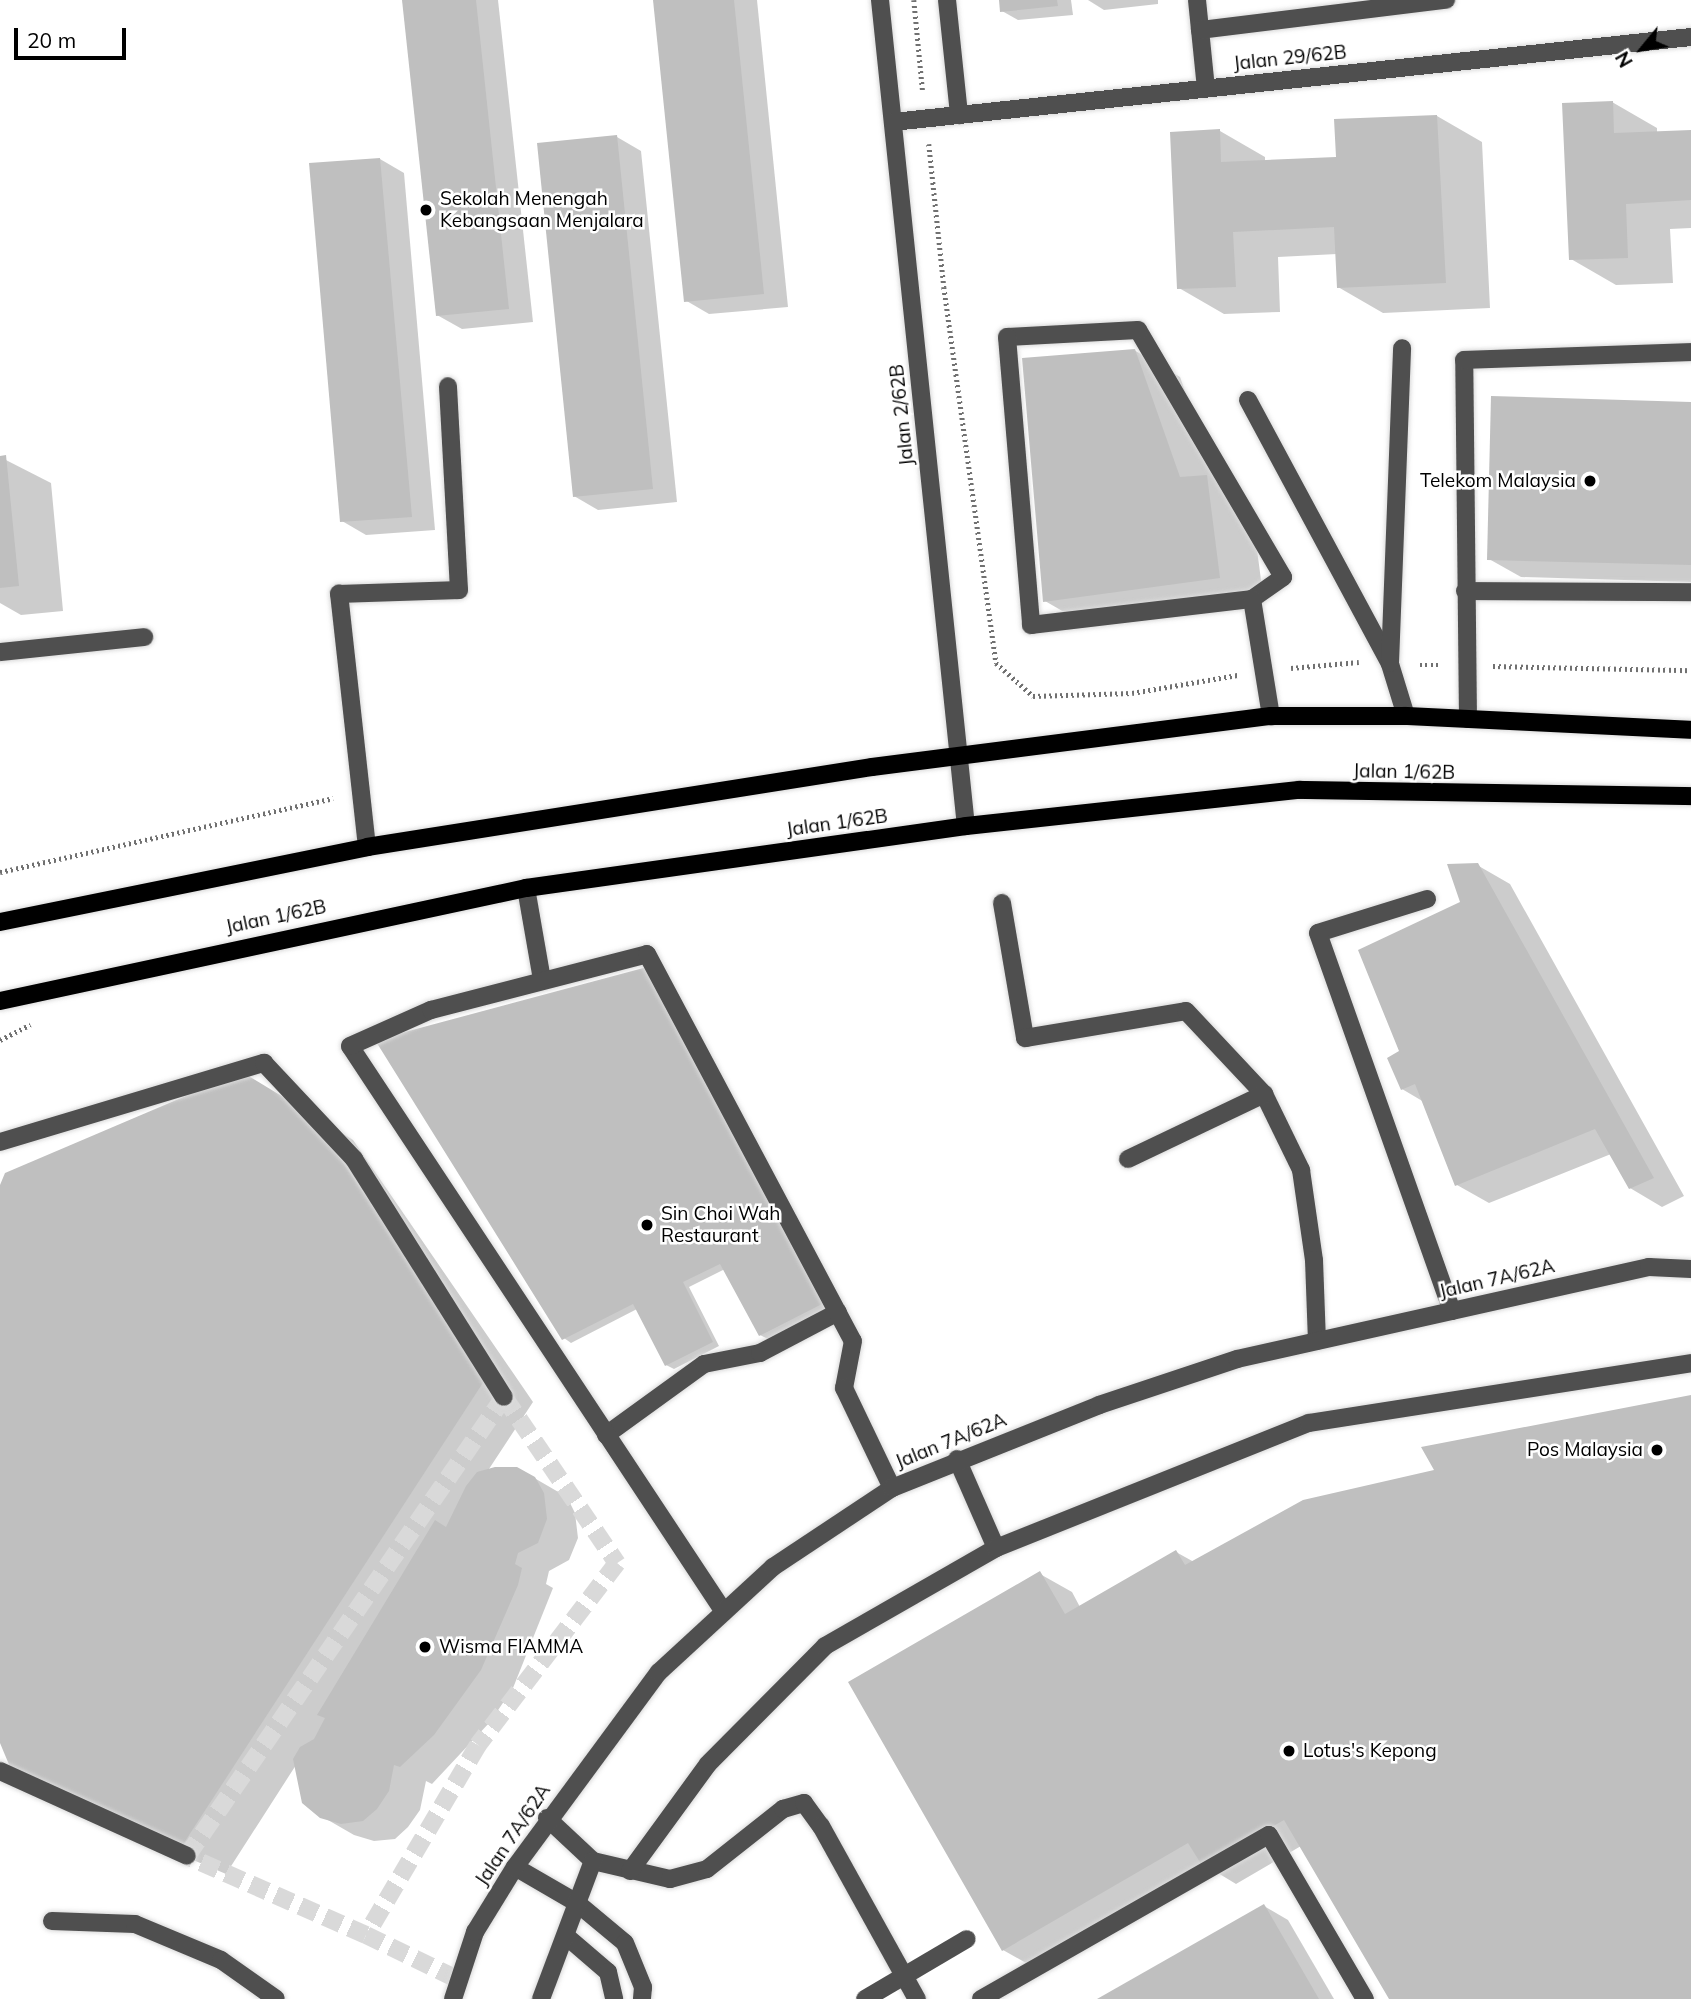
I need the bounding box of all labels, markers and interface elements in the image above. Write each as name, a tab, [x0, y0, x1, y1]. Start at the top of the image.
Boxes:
scale bar	[18, 14, 130, 58]
north arrow	[1607, 14, 1677, 84]
text: 20 m	[27, 27, 76, 53]
street label: Jalan 29/62B	[1232, 41, 1348, 75]
text: N	[1610, 47, 1638, 72]
place label: Sekolah Menengah Kebangsaan Menjalara	[440, 188, 644, 232]
marker: Sekolah Menengah Kebangsaan Menjalara	[418, 202, 434, 218]
street label: Jalan 2/62B	[885, 363, 919, 467]
place label: Telekom Malaysia	[1420, 470, 1576, 492]
marker: Telekom Malaysia	[1582, 473, 1598, 489]
street label: Jalan 1/62B	[1353, 760, 1455, 784]
street label: Jalan 1/62B	[785, 805, 889, 841]
street label: Jalan 1/62B	[224, 895, 328, 939]
place label: Sin Choi Wah Restaurant	[661, 1203, 780, 1247]
marker: Sin Choi Wah Restaurant	[639, 1217, 655, 1233]
street label: Jalan 7A/62A	[1437, 1255, 1557, 1303]
street label: Jalan 7A/62A	[892, 1408, 1010, 1474]
place label: Pos Malaysia	[1527, 1439, 1643, 1461]
marker: Pos Malaysia	[1649, 1442, 1665, 1458]
place label: Wisma FIAMMA	[439, 1636, 583, 1658]
marker: Wisma FIAMMA	[417, 1639, 433, 1655]
place label: Lotus's Kepong	[1303, 1740, 1437, 1762]
marker: Lotus's Kepong	[1281, 1743, 1297, 1759]
street label: Jalan 7A/62A	[471, 1780, 555, 1890]

